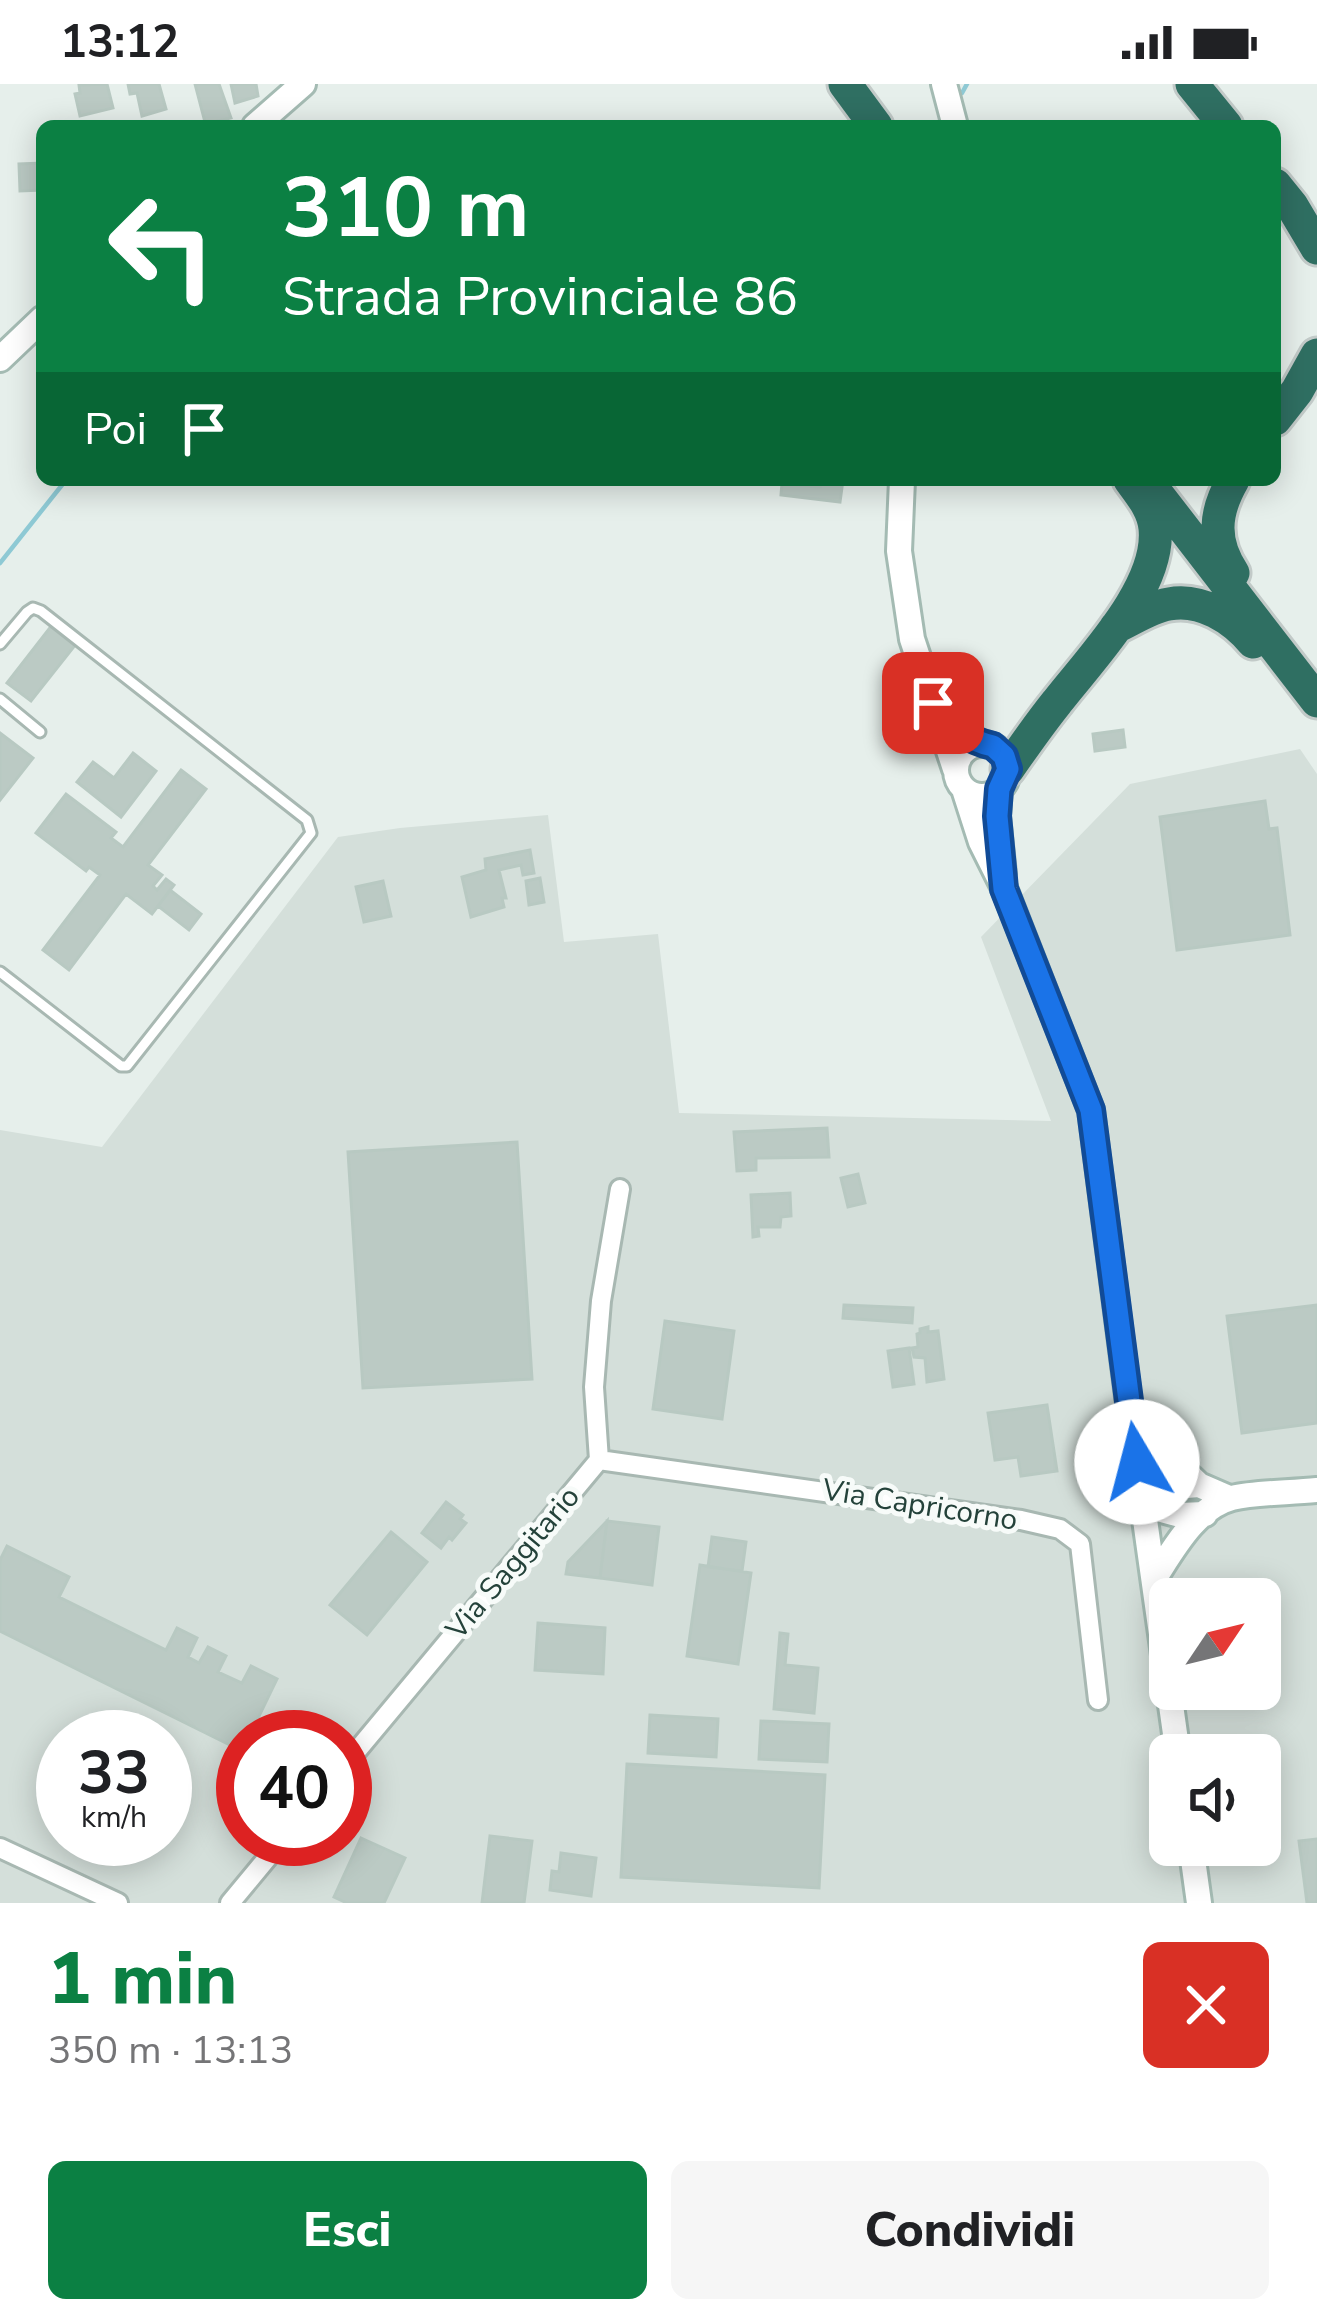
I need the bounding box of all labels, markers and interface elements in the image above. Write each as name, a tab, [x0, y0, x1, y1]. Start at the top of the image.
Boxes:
text: 13:12	[60, 12, 179, 73]
text: 310 m	[282, 151, 530, 266]
icon: left	[84, 168, 240, 324]
text: Strada Provinciale 86	[282, 260, 798, 334]
icon: arrive	[171, 396, 237, 462]
text: Poi	[84, 399, 147, 460]
pin	[882, 652, 984, 754]
icon: arrive	[900, 670, 966, 736]
position arrow	[1074, 1399, 1200, 1525]
street label: Via Capricorno	[819, 1469, 1020, 1541]
street label: Via Saggitario	[436, 1478, 589, 1649]
north arrow	[1149, 1578, 1281, 1710]
map controls	[1149, 1578, 1281, 1866]
speed limit sign: 40	[216, 1710, 372, 1866]
text: 33	[78, 1732, 150, 1814]
button: sound	[1149, 1734, 1281, 1866]
text: km/h	[81, 1797, 147, 1838]
text: 1 min	[48, 1930, 237, 2028]
button: close	[1143, 1942, 1269, 2068]
text: 350 m · 13:13	[48, 2024, 293, 2077]
button: Esci	[48, 2161, 647, 2299]
button: Condividi	[671, 2161, 1269, 2299]

